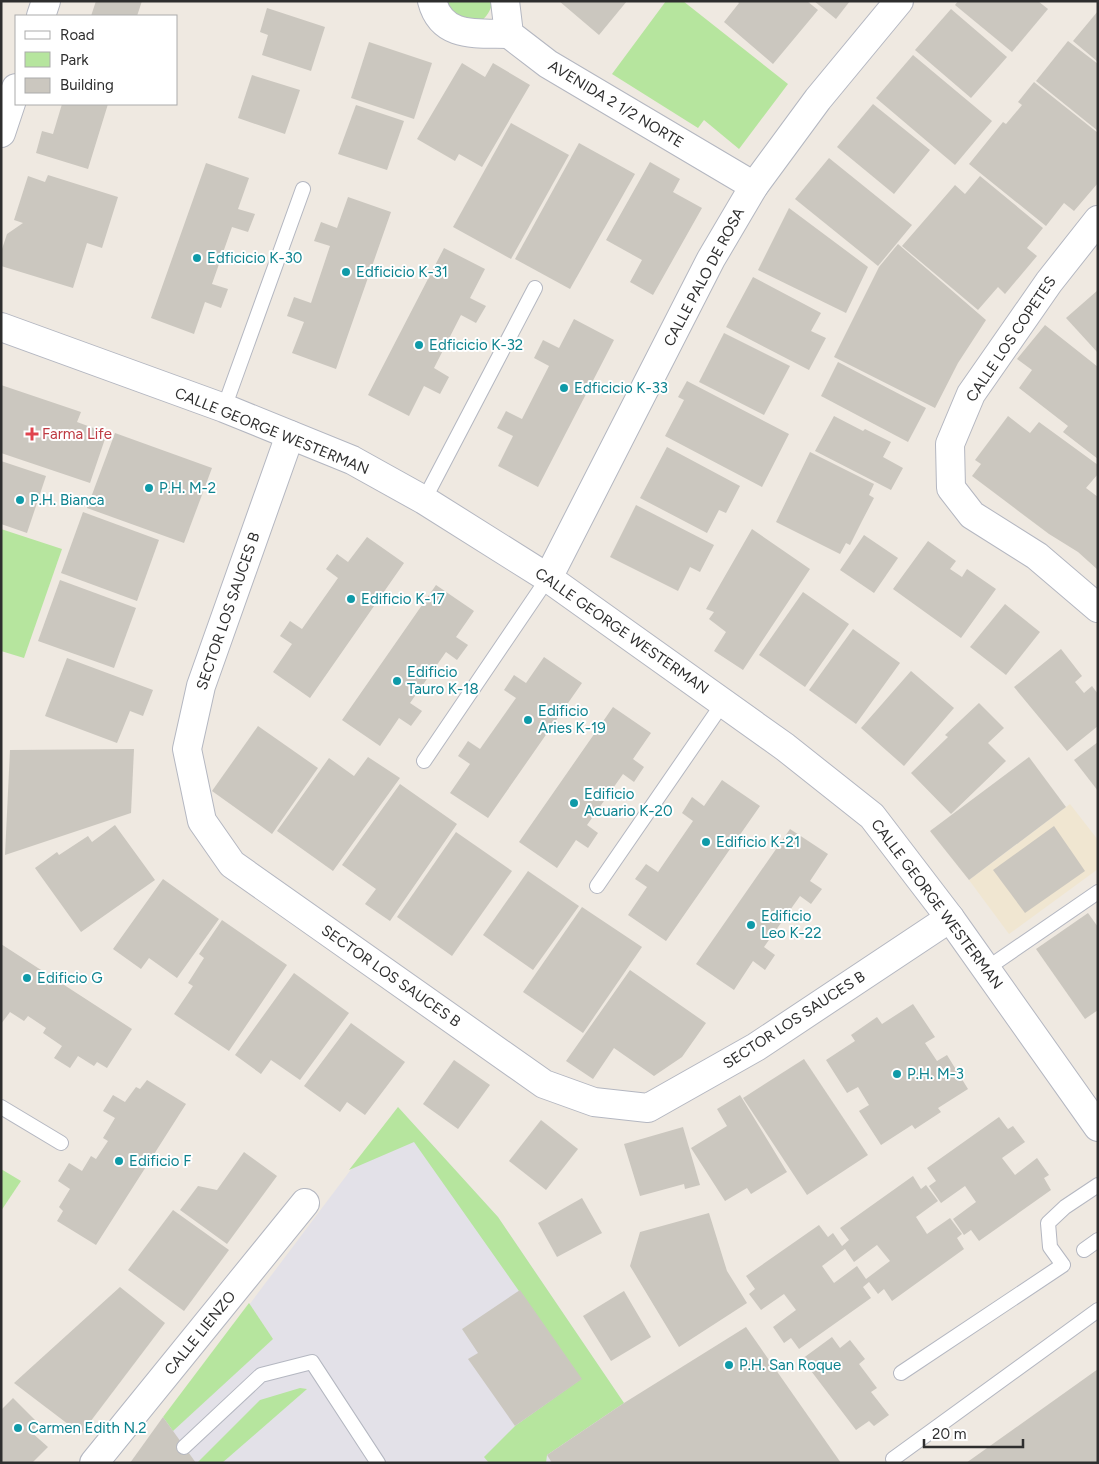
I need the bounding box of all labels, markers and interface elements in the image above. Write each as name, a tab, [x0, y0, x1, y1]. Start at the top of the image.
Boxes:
legend	[15, 15, 178, 105]
text: Road	[60, 26, 95, 44]
text: Park	[60, 51, 89, 69]
street label: AVENIDA 2 1/2 NORTE	[545, 56, 687, 152]
text: Building	[60, 76, 114, 94]
street label: CALLE PALO DE ROSA	[660, 205, 748, 349]
place label: Edficicio K-30	[207, 249, 302, 267]
marker: Edficicio K-30	[191, 252, 203, 264]
place label: Edficicio K-31	[356, 263, 448, 281]
marker: Edficicio K-31	[340, 266, 352, 278]
street label: CALLE LOS COPETES	[962, 273, 1060, 405]
place label: Edficicio K-32	[429, 336, 523, 354]
marker: Edficicio K-32	[413, 339, 425, 351]
place label: Edficicio K-33	[574, 379, 668, 397]
marker: Edficicio K-33	[558, 382, 570, 394]
street label: CALLE GEORGE WESTERMAN	[172, 384, 372, 478]
place label: Farma Life	[42, 425, 112, 443]
marker: Farma Life	[26, 428, 38, 440]
place label: P.H. M-2	[159, 479, 216, 497]
marker: P.H. M-2	[143, 482, 155, 494]
place label: P.H. Bianca	[30, 491, 104, 509]
marker: P.H. Bianca	[14, 494, 26, 506]
street label: SECTOR LOS SAUCES B	[193, 530, 263, 692]
street label: CALLE GEORGE WESTERMAN	[532, 564, 712, 698]
place label: Edificio K-17	[361, 590, 445, 608]
marker: Edificio K-17	[345, 593, 357, 605]
place label: Edificio Tauro K-18	[407, 663, 479, 698]
marker: Edificio Tauro K-18	[391, 675, 403, 687]
place label: Edificio Aries K-19	[538, 702, 606, 737]
marker: Edificio Aries K-19	[522, 714, 534, 726]
place label: Edificio Acuario K-20	[584, 785, 673, 820]
marker: Edificio Acuario K-20	[568, 797, 580, 809]
street label: CALLE GEORGE WESTERMAN	[867, 816, 1007, 992]
place label: Edificio K-21	[716, 833, 800, 851]
marker: Edificio K-21	[700, 836, 712, 848]
place label: Edificio Leo K-22	[761, 907, 822, 942]
marker: Edificio Leo K-22	[745, 919, 757, 931]
street label: SECTOR LOS SAUCES B	[318, 921, 464, 1031]
street label: SECTOR LOS SAUCES B	[720, 967, 868, 1073]
place label: Edificio G	[37, 969, 103, 987]
marker: Edificio G	[21, 972, 33, 984]
place label: P.H. M-3	[907, 1065, 964, 1083]
marker: P.H. M-3	[891, 1068, 903, 1080]
place label: Edificio F	[129, 1152, 191, 1170]
marker: Edificio F	[113, 1155, 125, 1167]
street label: CALLE LIENZO	[161, 1287, 239, 1379]
place label: P.H. San Roque	[739, 1356, 841, 1374]
marker: P.H. San Roque	[723, 1359, 735, 1371]
scale bar	[924, 1416, 1023, 1448]
place label: Carmen Edith N.2	[28, 1419, 147, 1437]
marker: Carmen Edith N.2	[12, 1422, 24, 1434]
text: 20 m	[932, 1425, 966, 1443]

